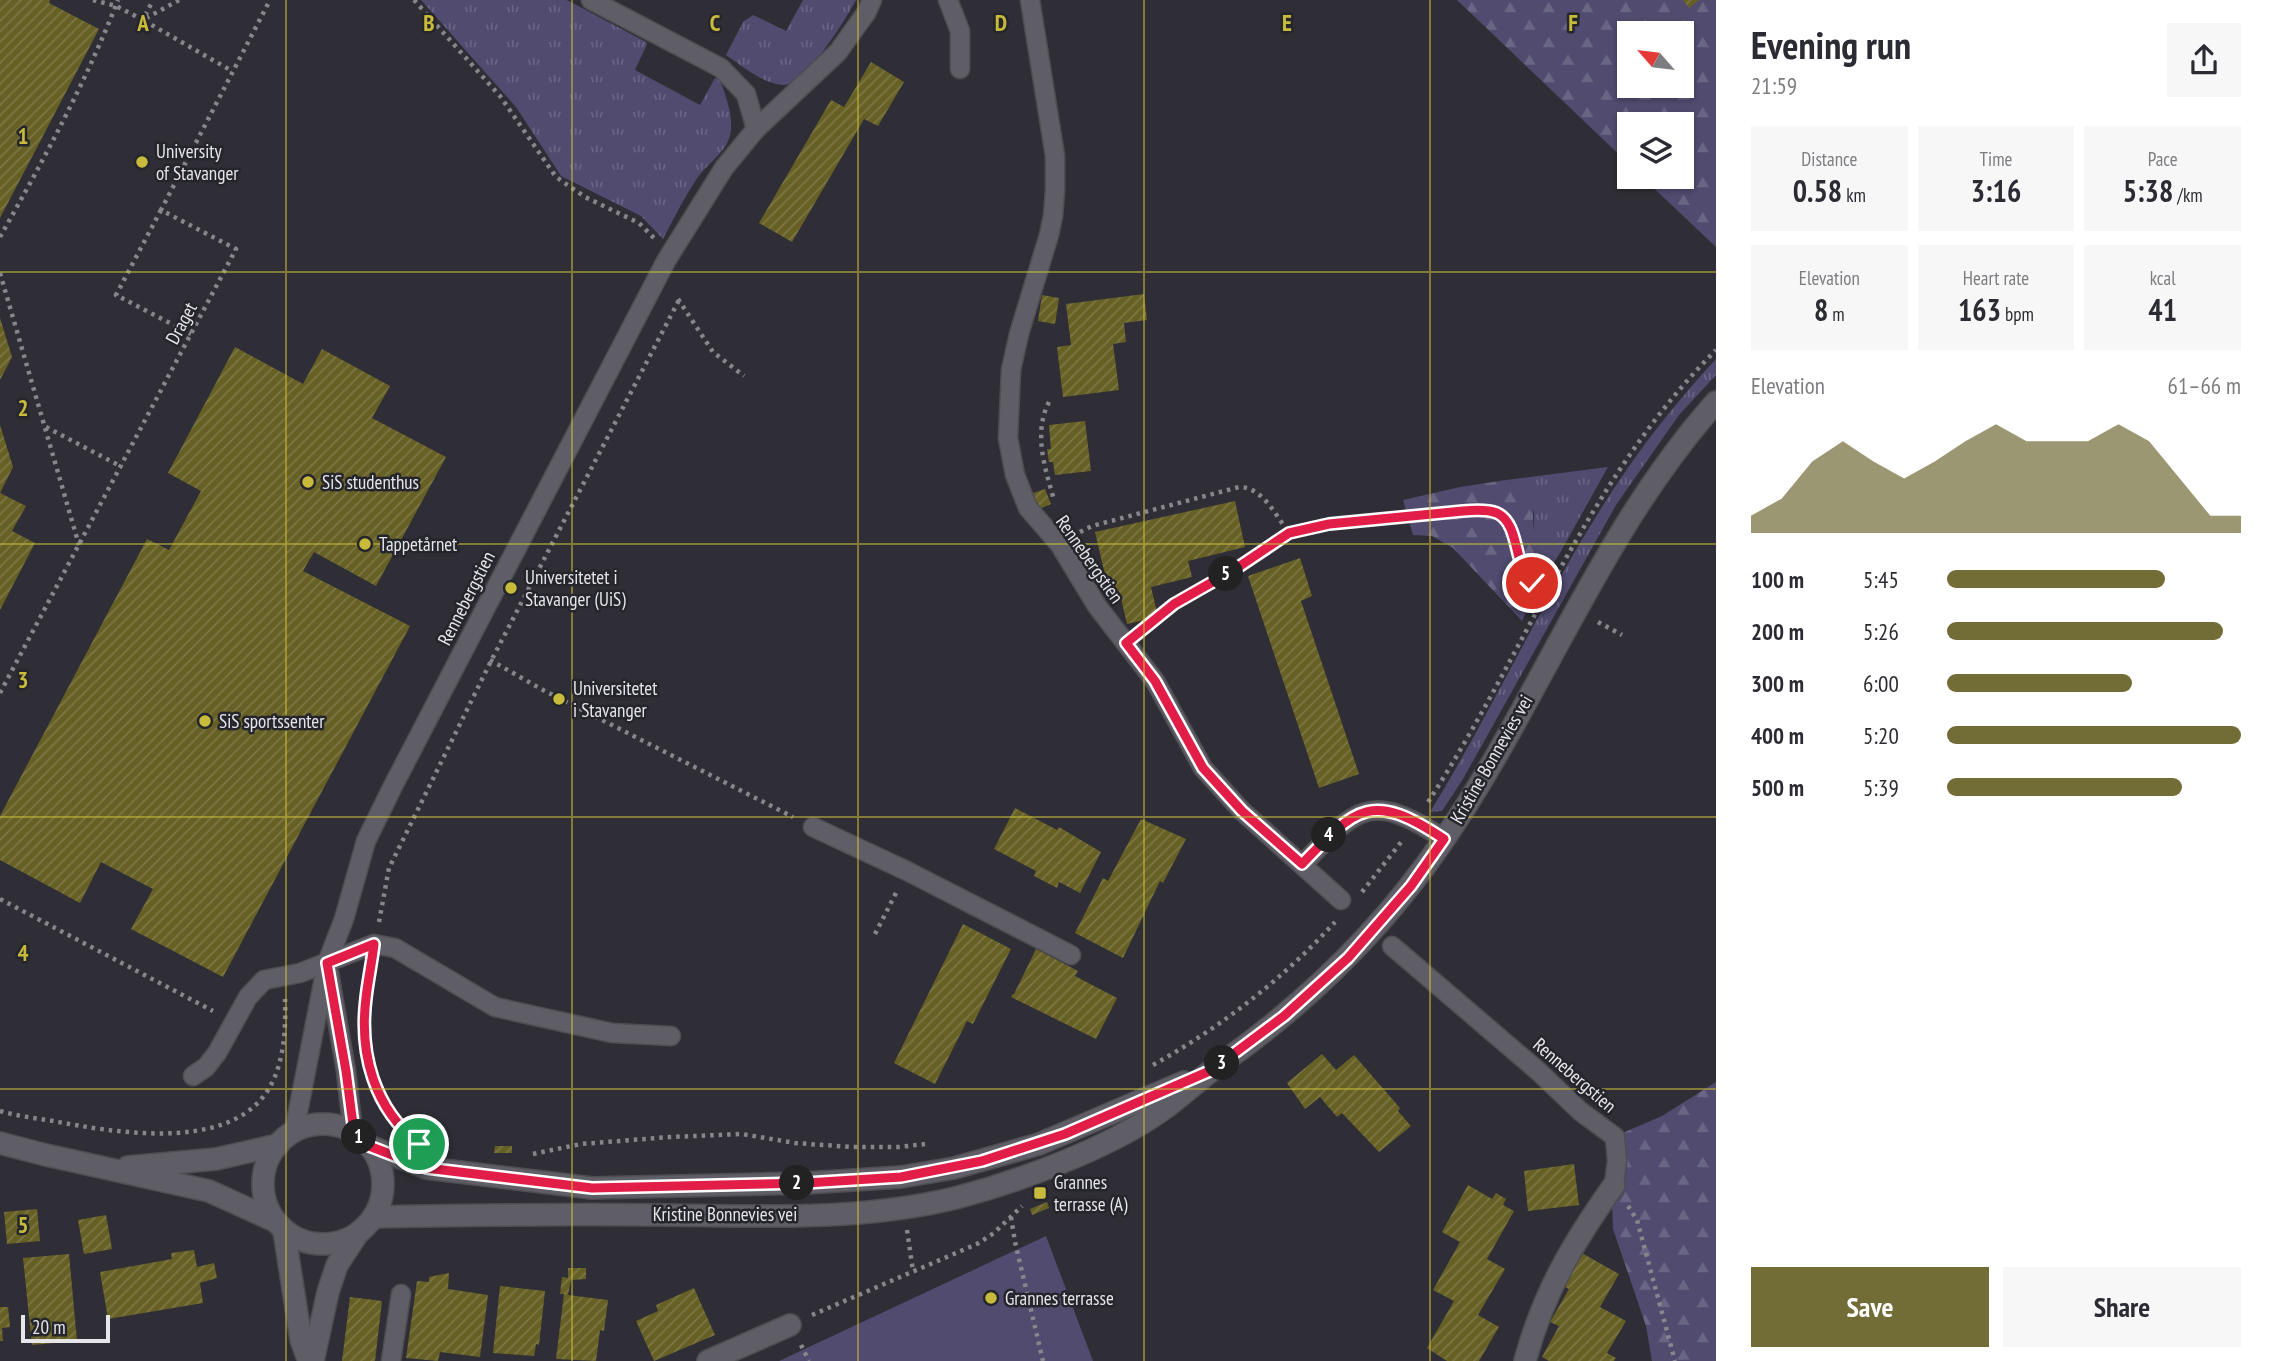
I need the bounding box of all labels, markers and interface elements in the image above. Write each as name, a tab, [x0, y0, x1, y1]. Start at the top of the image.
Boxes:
text: A	[136, 8, 149, 37]
text: B	[423, 8, 435, 37]
text: C	[710, 8, 721, 37]
text: D	[995, 8, 1007, 37]
text: E	[1282, 8, 1292, 37]
text: F	[1568, 8, 1578, 37]
text: Evening run	[1751, 20, 1911, 69]
north arrow	[1617, 21, 1694, 98]
map controls	[1617, 21, 1694, 189]
button: share	[2167, 23, 2241, 97]
text: 21:59	[1751, 71, 1797, 100]
button: layers	[1617, 112, 1694, 189]
text: 1	[18, 121, 29, 150]
place label: University of Stavanger	[156, 139, 239, 185]
text: Distance	[1801, 147, 1857, 171]
text: Time	[1980, 147, 2012, 171]
text: Pace	[2148, 147, 2178, 171]
marker: University of Stavanger	[134, 154, 150, 170]
text: 0.58	[1793, 171, 1842, 210]
text: 3:16	[1971, 171, 2021, 210]
text: 5:38	[2123, 171, 2173, 210]
text: km	[1842, 183, 1866, 207]
text: /km	[2173, 183, 2203, 207]
text: Elevation	[1799, 266, 1860, 290]
text: Heart rate	[1963, 266, 2029, 290]
text: kcal	[2150, 266, 2176, 290]
text: 8	[1814, 290, 1828, 329]
text: 163	[1958, 290, 2001, 329]
text: 41	[2148, 290, 2177, 329]
street label: Draget	[160, 297, 202, 348]
text: m	[1828, 302, 1845, 326]
text: bpm	[2001, 302, 2034, 326]
text: Elevation	[1751, 371, 1825, 400]
text: 61–66 m	[2168, 371, 2241, 400]
text: 2	[18, 393, 29, 422]
place label: SiS studenthus	[322, 470, 419, 494]
marker: SiS studenthus	[300, 474, 316, 490]
street label: Rennebergstien	[1051, 510, 1129, 608]
place label: Tappetårnet	[379, 532, 458, 556]
marker: Tappetårnet	[357, 536, 373, 552]
street label: Rennebergstien	[432, 547, 500, 649]
pin	[1502, 553, 1562, 613]
pin: 5	[1208, 556, 1244, 592]
text: 5	[1221, 561, 1230, 585]
icon: check	[1513, 564, 1551, 602]
place label: Universitetet i Stavanger (UiS)	[525, 565, 626, 611]
text: 100 m	[1751, 565, 1804, 594]
text: 5:45	[1863, 565, 1899, 594]
marker: Universitetet i Stavanger (UiS)	[503, 580, 519, 596]
text: 200 m	[1751, 617, 1804, 646]
text: 5:26	[1863, 617, 1899, 646]
text: 3	[18, 665, 29, 694]
text: 300 m	[1751, 669, 1804, 698]
text: 6:00	[1863, 669, 1899, 698]
place label: Universitetet i Stavanger	[573, 676, 658, 722]
street label: Kristine Bonnevies vei	[1444, 690, 1538, 828]
marker: Universitetet i Stavanger	[551, 691, 567, 707]
place label: SiS sportssenter	[219, 709, 325, 733]
marker: SiS sportssenter	[197, 713, 213, 729]
text: 400 m	[1751, 721, 1804, 750]
text: 5:20	[1863, 721, 1899, 750]
text: 500 m	[1751, 773, 1804, 802]
text: 5:39	[1863, 773, 1899, 802]
pin: 4	[1312, 818, 1346, 852]
text: 4	[1324, 822, 1333, 846]
text: 4	[18, 938, 29, 967]
street label: Rennebergstien	[1529, 1032, 1621, 1118]
pin: 3	[1204, 1046, 1240, 1080]
text: 3	[1217, 1050, 1226, 1074]
pin	[389, 1114, 449, 1174]
pin: 1	[342, 1120, 376, 1154]
text: 1	[354, 1124, 363, 1148]
icon: arrive	[400, 1125, 438, 1163]
pin: 2	[780, 1166, 814, 1200]
text: 2	[792, 1170, 801, 1194]
place label: Grannes terrasse (A)	[1054, 1170, 1128, 1216]
marker: Grannes terrasse (A)	[1032, 1185, 1048, 1201]
street label: Kristine Bonnevies vei	[653, 1202, 797, 1226]
text: 5	[18, 1210, 29, 1239]
button: Save	[1751, 1267, 1989, 1347]
button: Share	[2003, 1267, 2241, 1347]
place label: Grannes terrasse	[1005, 1286, 1114, 1310]
marker: Grannes terrasse	[983, 1290, 999, 1306]
scale bar	[21, 1312, 110, 1344]
text: 20 m	[32, 1315, 66, 1339]

